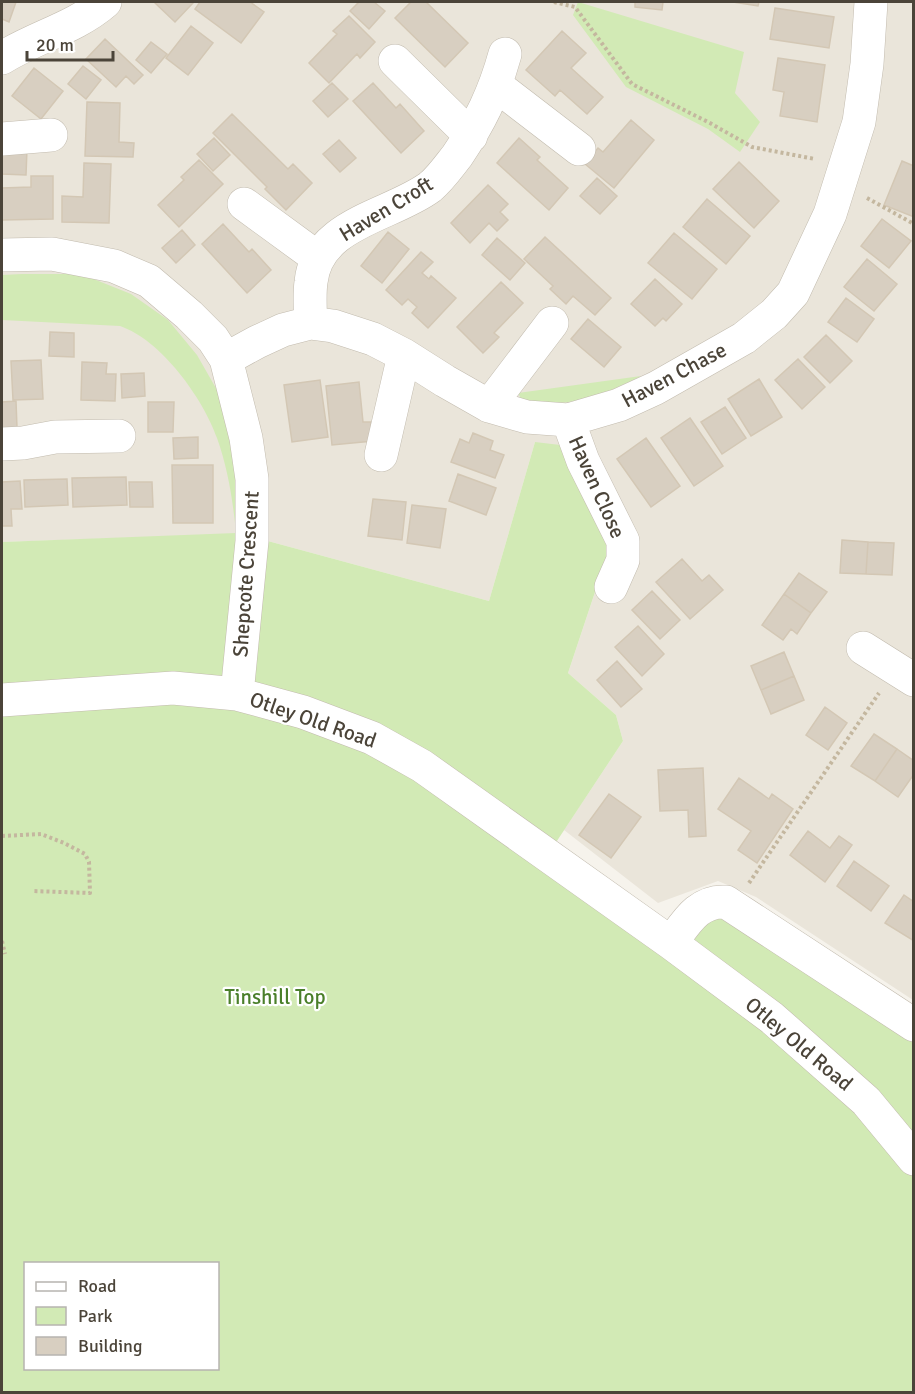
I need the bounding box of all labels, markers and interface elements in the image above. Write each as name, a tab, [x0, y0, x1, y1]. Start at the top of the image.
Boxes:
scale bar	[27, 24, 112, 62]
text: 20 m	[36, 34, 74, 56]
street label: Haven Croft	[334, 171, 438, 247]
street label: Haven Chase	[617, 337, 731, 413]
street label: Haven Close	[563, 432, 631, 542]
street label: Shepcote Crescent	[227, 490, 265, 658]
street label: Otley Old Road	[246, 686, 380, 754]
park label: Tinshill Top	[224, 984, 326, 1010]
street label: Otley Old Road	[740, 992, 858, 1096]
legend	[24, 1262, 219, 1370]
text: Road	[78, 1275, 117, 1297]
text: Park	[78, 1305, 113, 1327]
text: Building	[78, 1335, 142, 1357]

